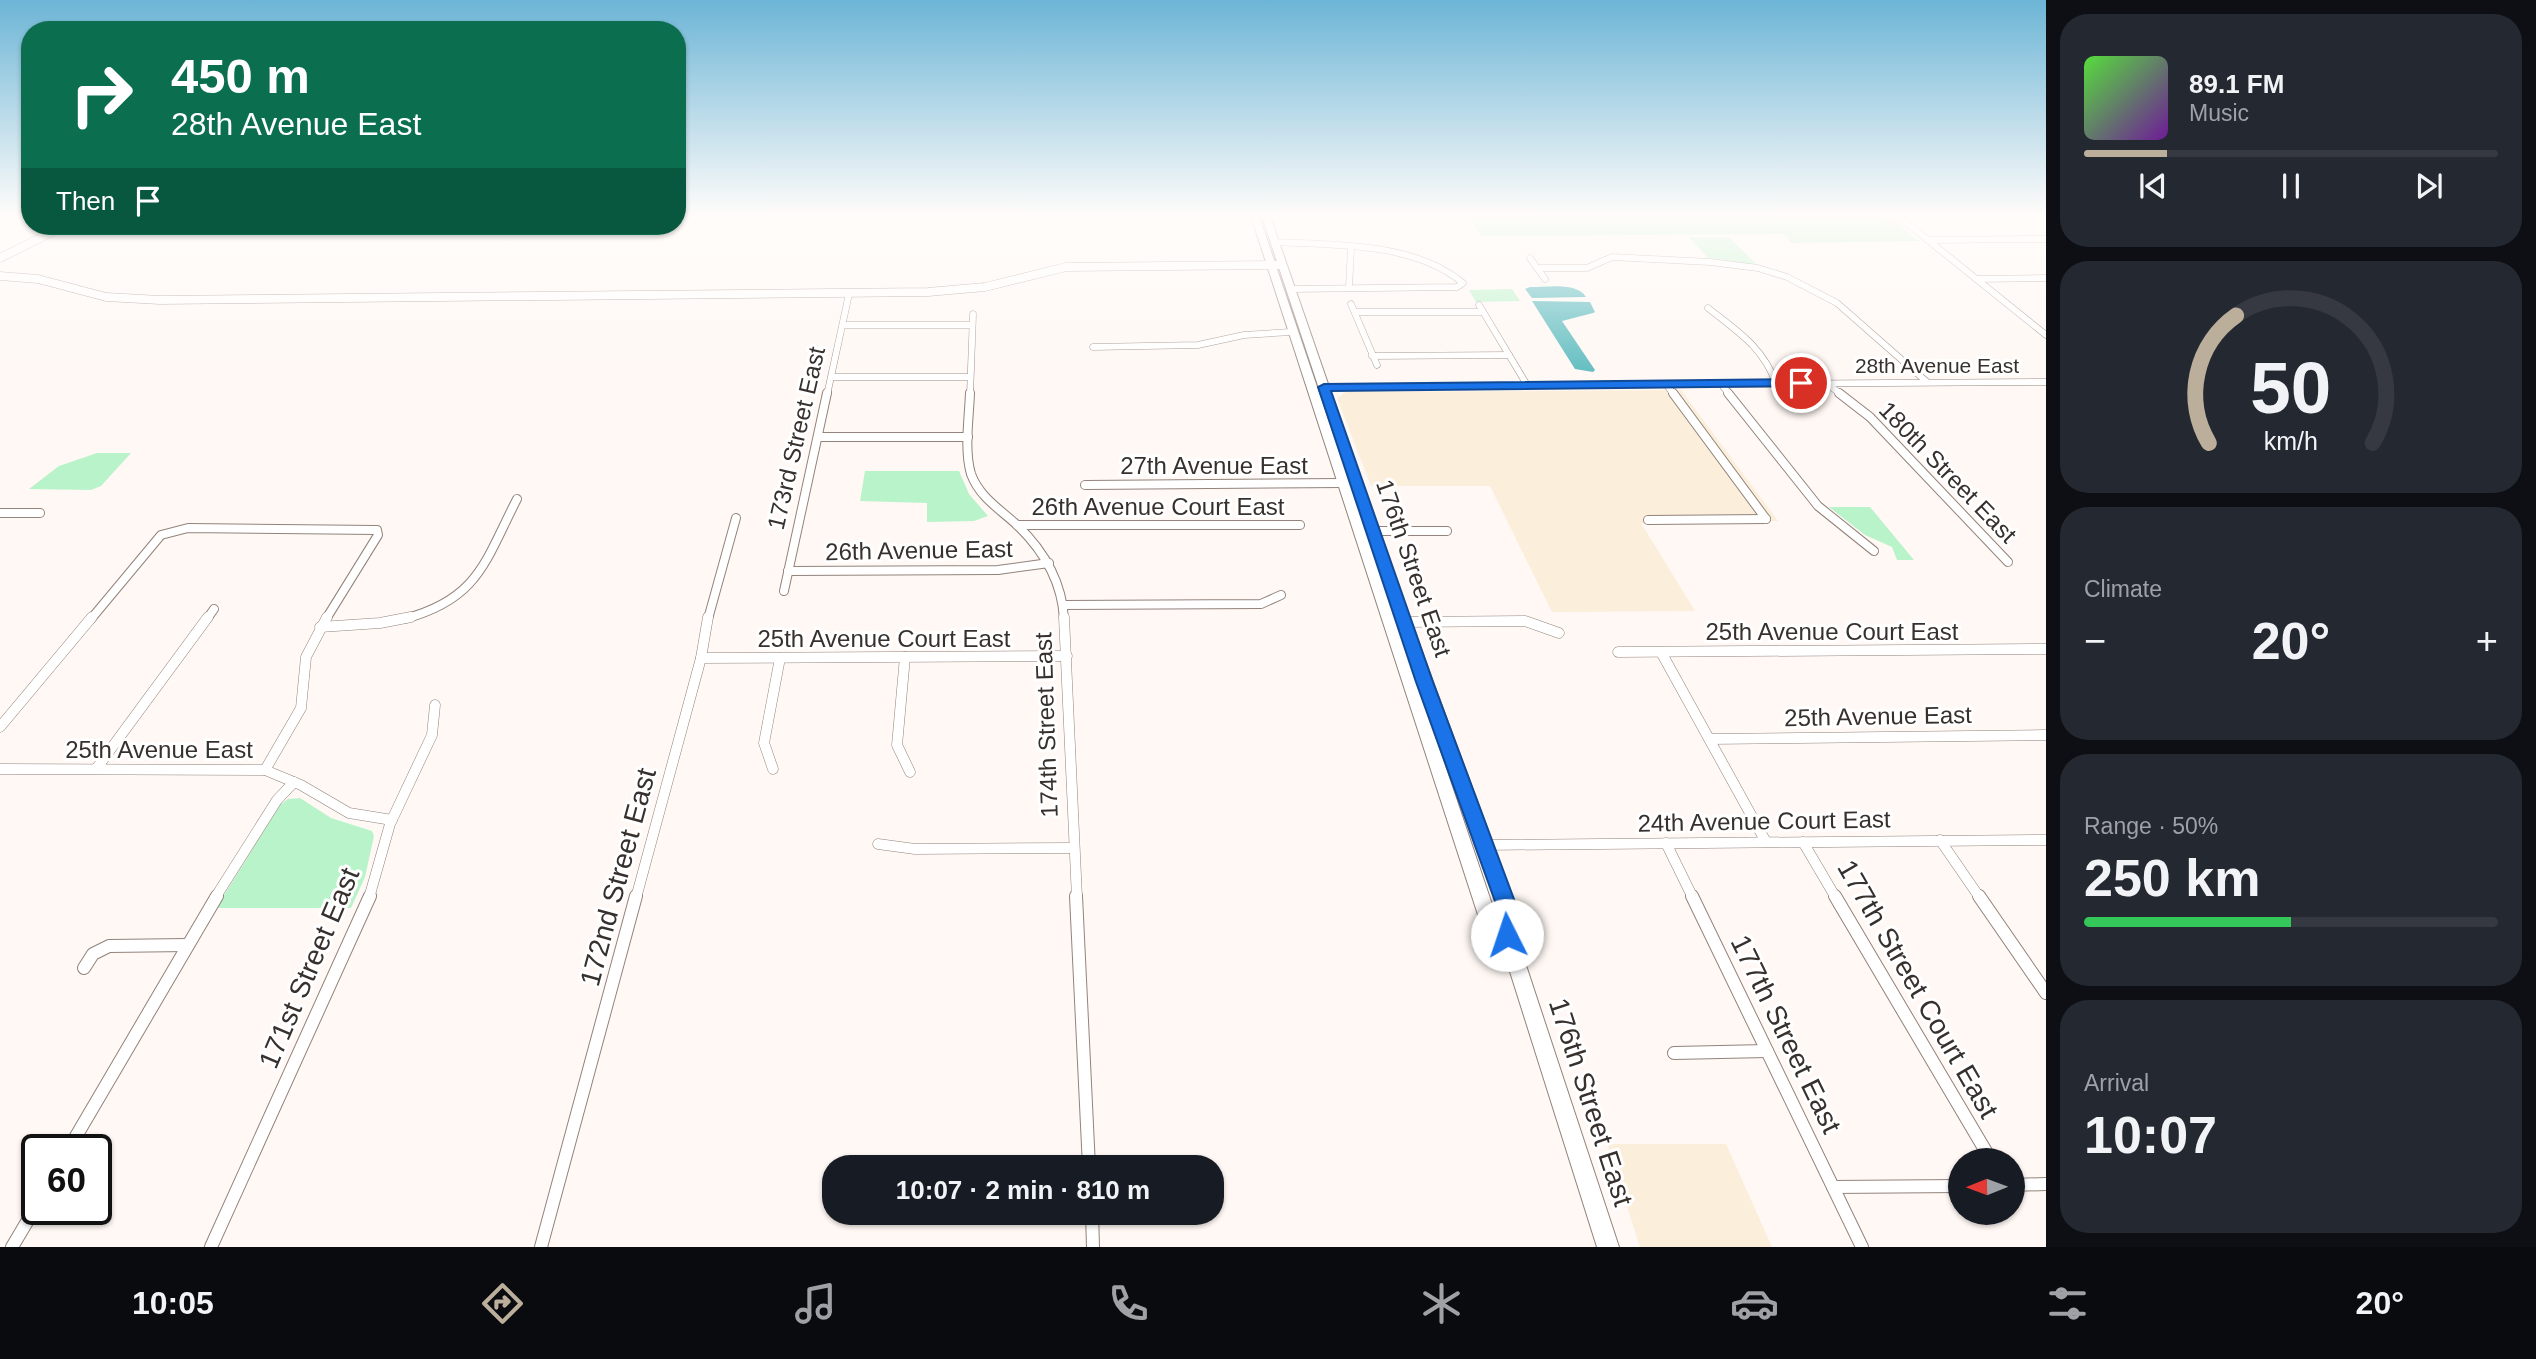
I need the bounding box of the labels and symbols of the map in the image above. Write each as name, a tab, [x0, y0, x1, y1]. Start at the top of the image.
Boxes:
street label: 173rd Street East	[762, 344, 830, 532]
pin	[1771, 353, 1831, 413]
street label: 28th Avenue East	[1855, 354, 2019, 377]
street label: 180th Street East	[1874, 396, 2022, 548]
street label: 27th Avenue East	[1120, 452, 1308, 479]
street label: 176th Street East	[1371, 476, 1457, 660]
street label: 26th Avenue Court East	[1031, 493, 1285, 520]
street label: 26th Avenue East	[825, 535, 1013, 565]
street label: 25th Avenue Court East	[1705, 618, 1959, 645]
street label: 25th Avenue Court East	[757, 625, 1011, 652]
street label: 174th Street East	[1029, 632, 1063, 818]
street label: 25th Avenue East	[1784, 701, 1972, 731]
street label: 25th Avenue East	[65, 736, 253, 763]
street label: 172nd Street East	[574, 765, 662, 989]
street label: 24th Avenue Court East	[1637, 805, 1891, 837]
street label: 177th Street Court East	[1831, 855, 2005, 1124]
street label: 171st Street East	[253, 863, 365, 1073]
position arrow	[1470, 898, 1544, 972]
street label: 177th Street East	[1725, 930, 1847, 1138]
street label: 176th Street East	[1543, 994, 1639, 1210]
speed limit sign: 60	[21, 1134, 112, 1225]
north arrow	[1948, 1148, 2025, 1225]

